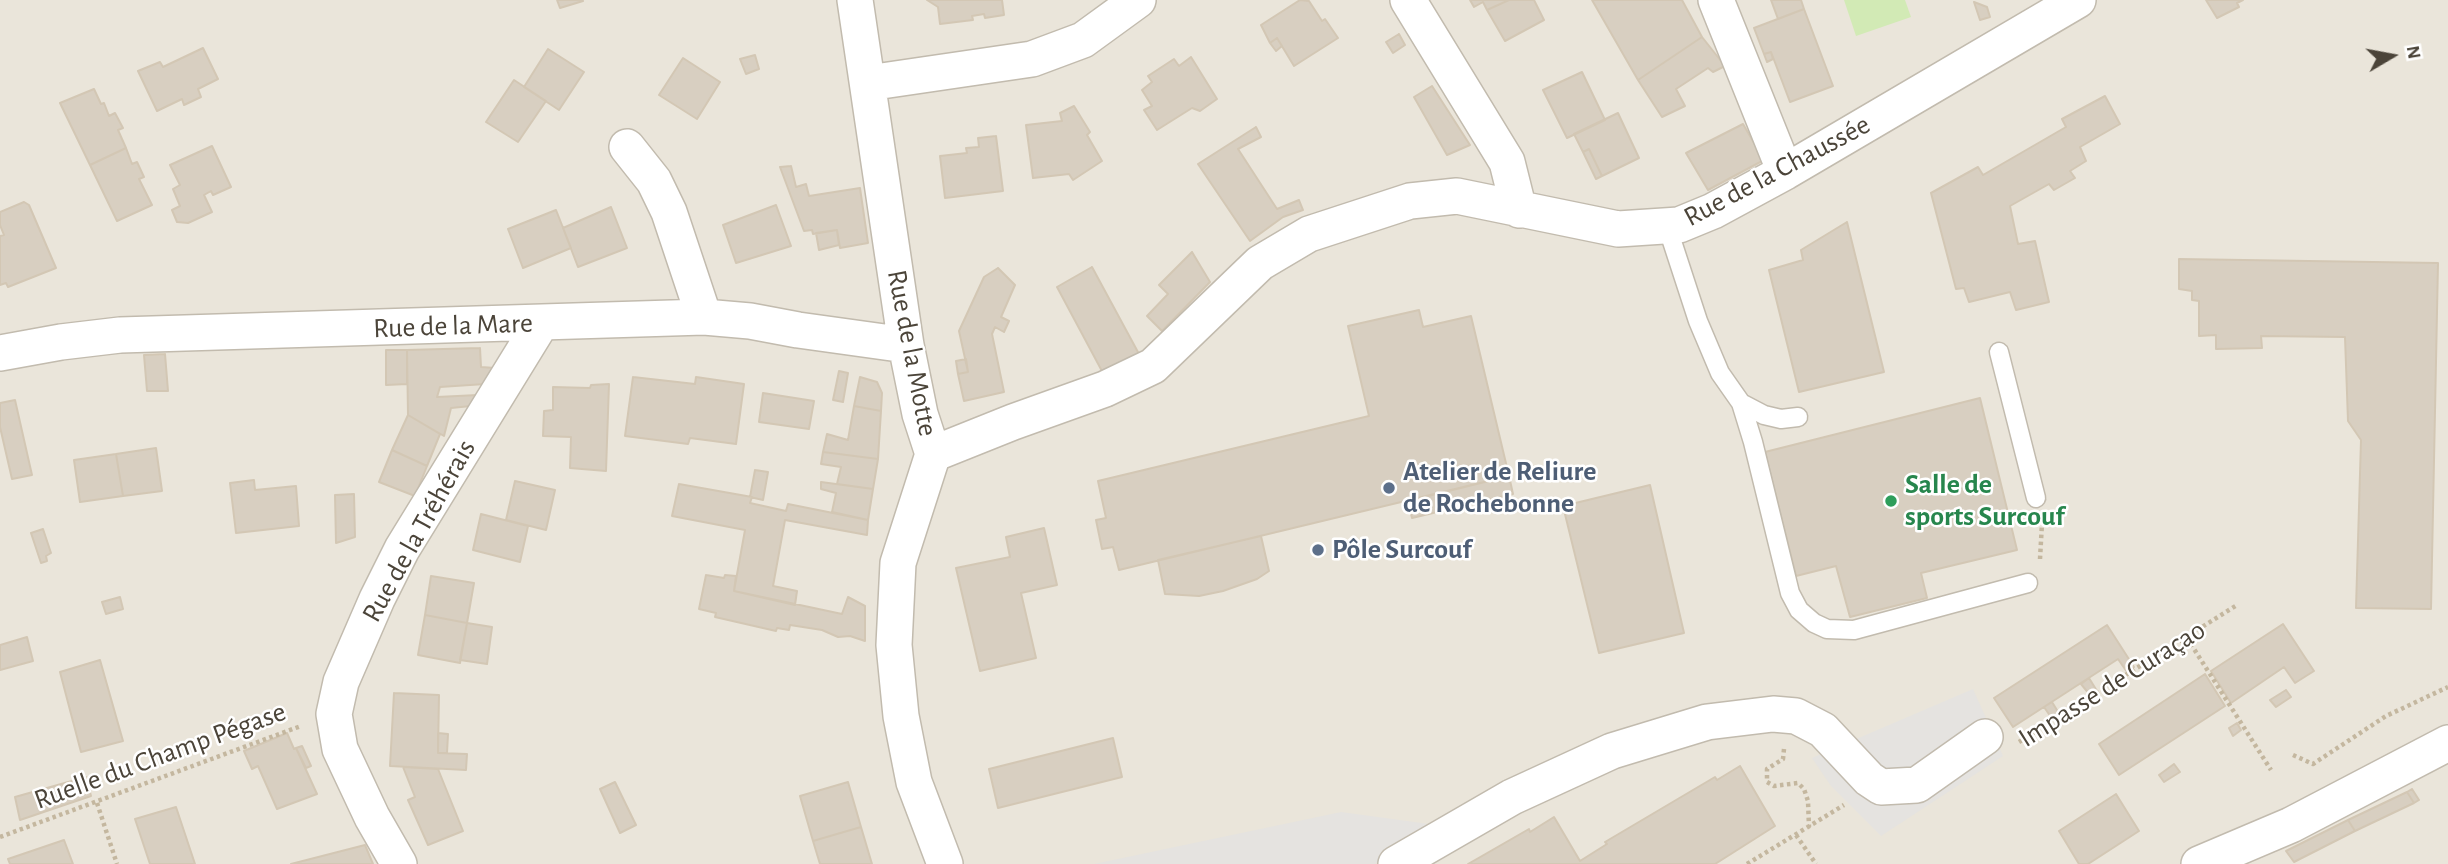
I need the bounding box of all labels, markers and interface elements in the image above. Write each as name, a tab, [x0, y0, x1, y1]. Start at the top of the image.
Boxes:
north arrow	[2357, 21, 2427, 91]
text: N	[2403, 44, 2424, 60]
street label: Rue de la Chaussée	[1678, 108, 1876, 234]
street label: Rue de la Motte	[879, 267, 945, 439]
street label: Rue de la Mare	[373, 306, 533, 346]
street label: Rue de la Tréhérais	[355, 434, 483, 628]
place label: Atelier de Reliure de Rochebonne	[1403, 455, 1596, 521]
place label: Salle de sports Surcouf	[1905, 468, 2065, 534]
marker: Atelier de Reliure de Rochebonne	[1381, 480, 1397, 496]
marker: Salle de sports Surcouf	[1883, 493, 1899, 509]
place label: Pôle Surcouf	[1332, 533, 1472, 567]
marker: Pôle Surcouf	[1310, 542, 1326, 558]
street label: Impasse de Curaçao	[2012, 613, 2212, 755]
street label: Ruelle du Champ Pégase	[30, 695, 290, 817]

